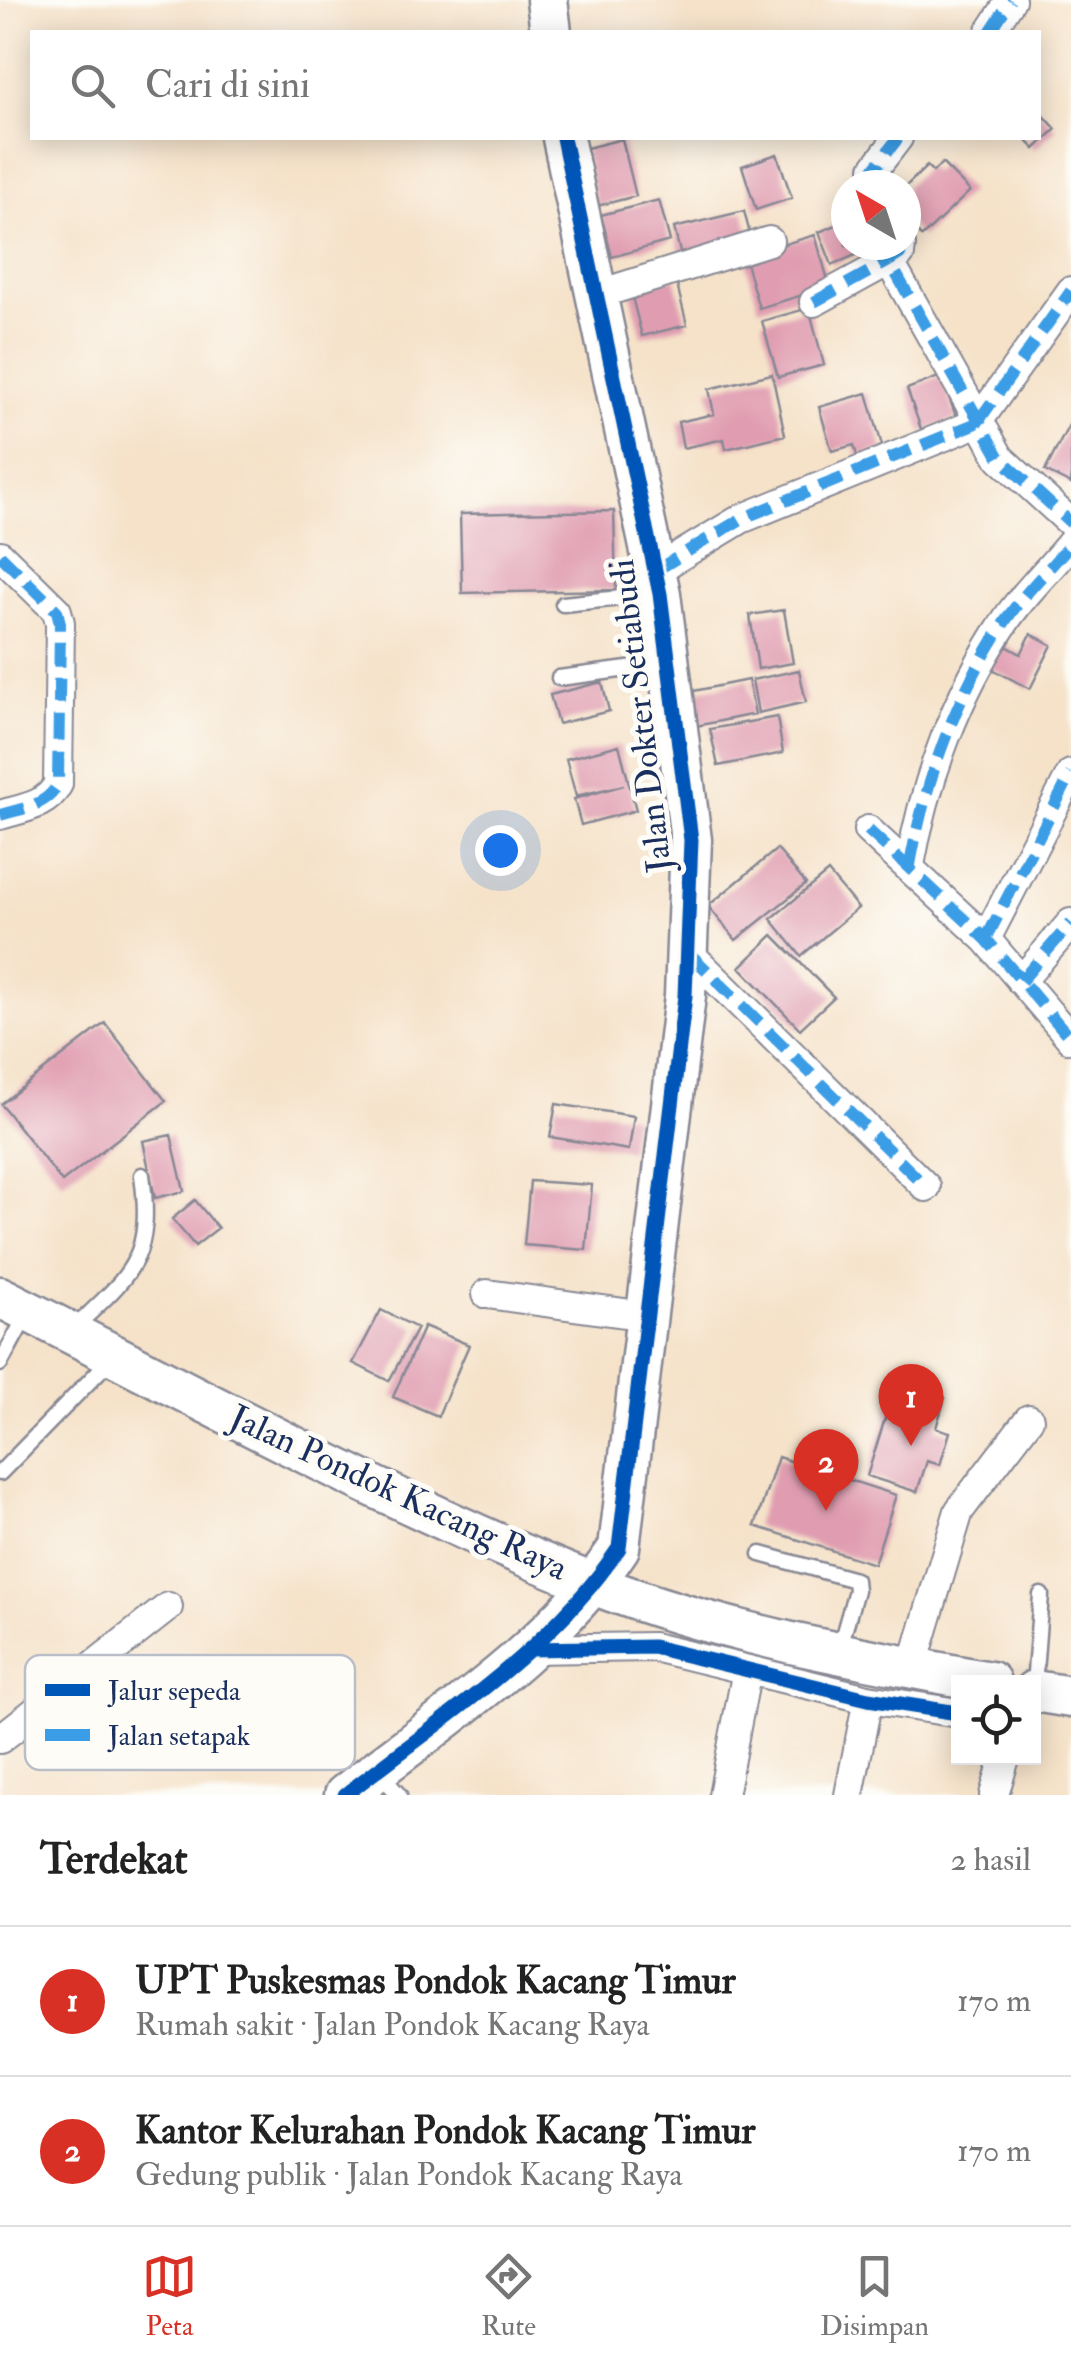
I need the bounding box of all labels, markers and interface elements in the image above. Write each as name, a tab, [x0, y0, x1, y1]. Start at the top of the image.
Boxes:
search box	[30, 30, 1041, 140]
icon: search	[65, 58, 120, 113]
text: Cari di sini	[145, 61, 310, 109]
north arrow	[831, 170, 921, 260]
street label: Jalan Dokter Setiabudi	[600, 557, 682, 876]
your location	[475, 825, 526, 876]
pin: 1	[878, 1364, 944, 1446]
street label: Jalan Pondok Kacang Raya	[222, 1395, 575, 1591]
pin: 2	[794, 1428, 858, 1511]
legend	[25, 1655, 355, 1770]
text: Jalur sepeda	[107, 1674, 241, 1709]
map controls	[951, 1675, 1041, 1765]
button: locate	[951, 1675, 1041, 1765]
text: Jalan setapak	[107, 1719, 251, 1754]
text: Terdekat	[40, 1834, 188, 1886]
text: 2 hasil	[950, 1840, 1031, 1880]
text: UPT Puskesmas Pondok Kacang Timur	[135, 1957, 736, 2005]
text: 1	[67, 1981, 78, 2021]
text: 170 m	[957, 1981, 1031, 2021]
text: Rumah sakit · Jalan Pondok Kacang Raya	[135, 2005, 650, 2045]
text: Kantor Kelurahan Pondok Kacang Timur	[135, 2107, 756, 2155]
text: 2	[64, 2131, 81, 2171]
text: 170 m	[957, 2131, 1031, 2171]
text: Gedung publik · Jalan Pondok Kacang Raya	[135, 2155, 683, 2195]
tab: Peta	[142, 2249, 197, 2344]
tab: Rute	[481, 2249, 536, 2344]
tab: Disimpan	[820, 2249, 929, 2344]

